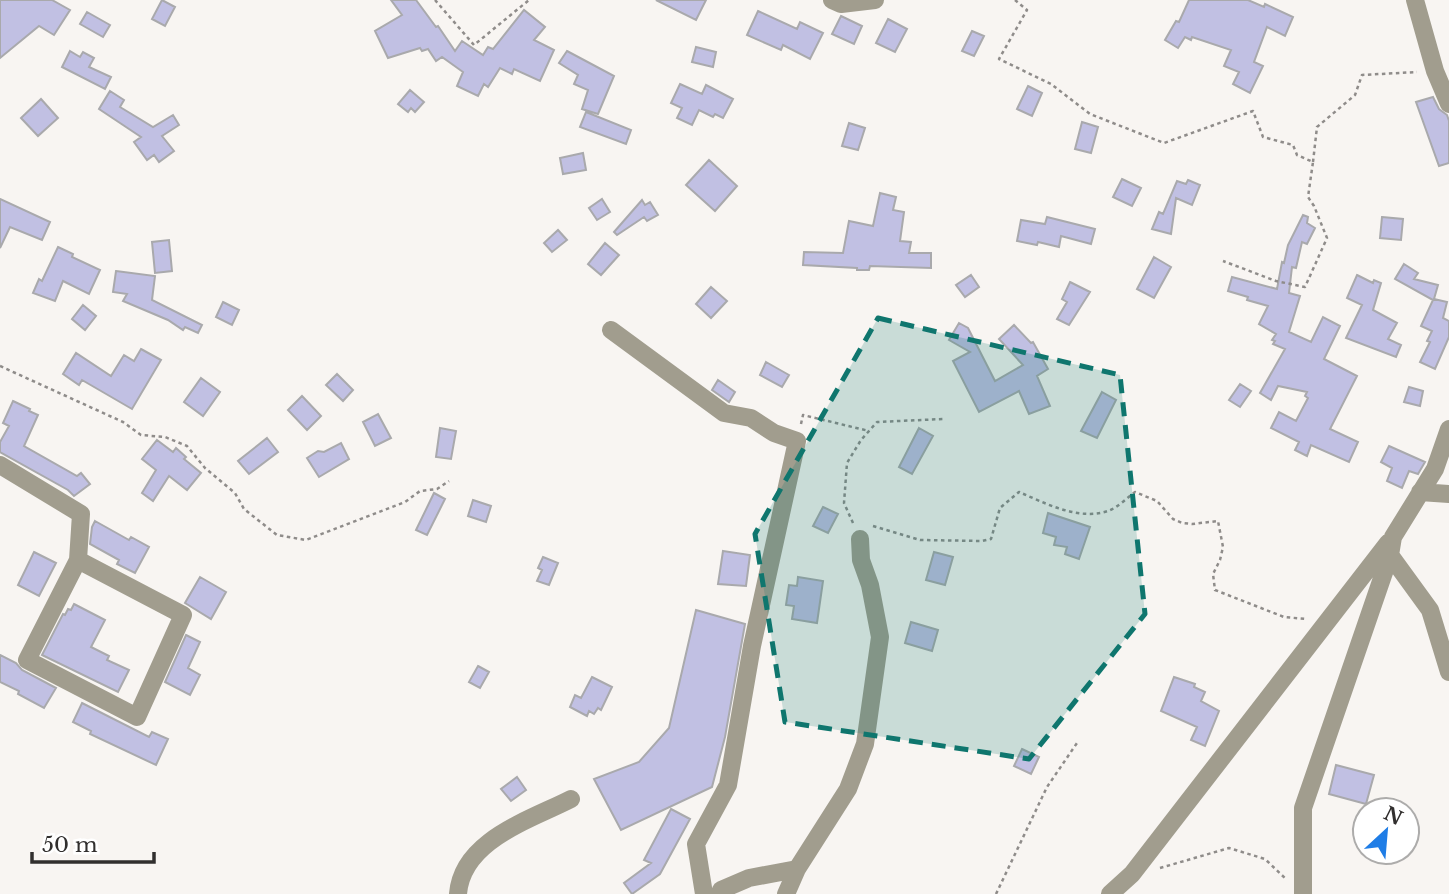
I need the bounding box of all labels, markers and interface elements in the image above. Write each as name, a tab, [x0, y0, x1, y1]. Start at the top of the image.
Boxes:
north arrow	[1351, 796, 1421, 866]
text: N	[1380, 802, 1406, 830]
scale bar	[32, 820, 154, 864]
text: 50 m	[42, 832, 98, 858]

